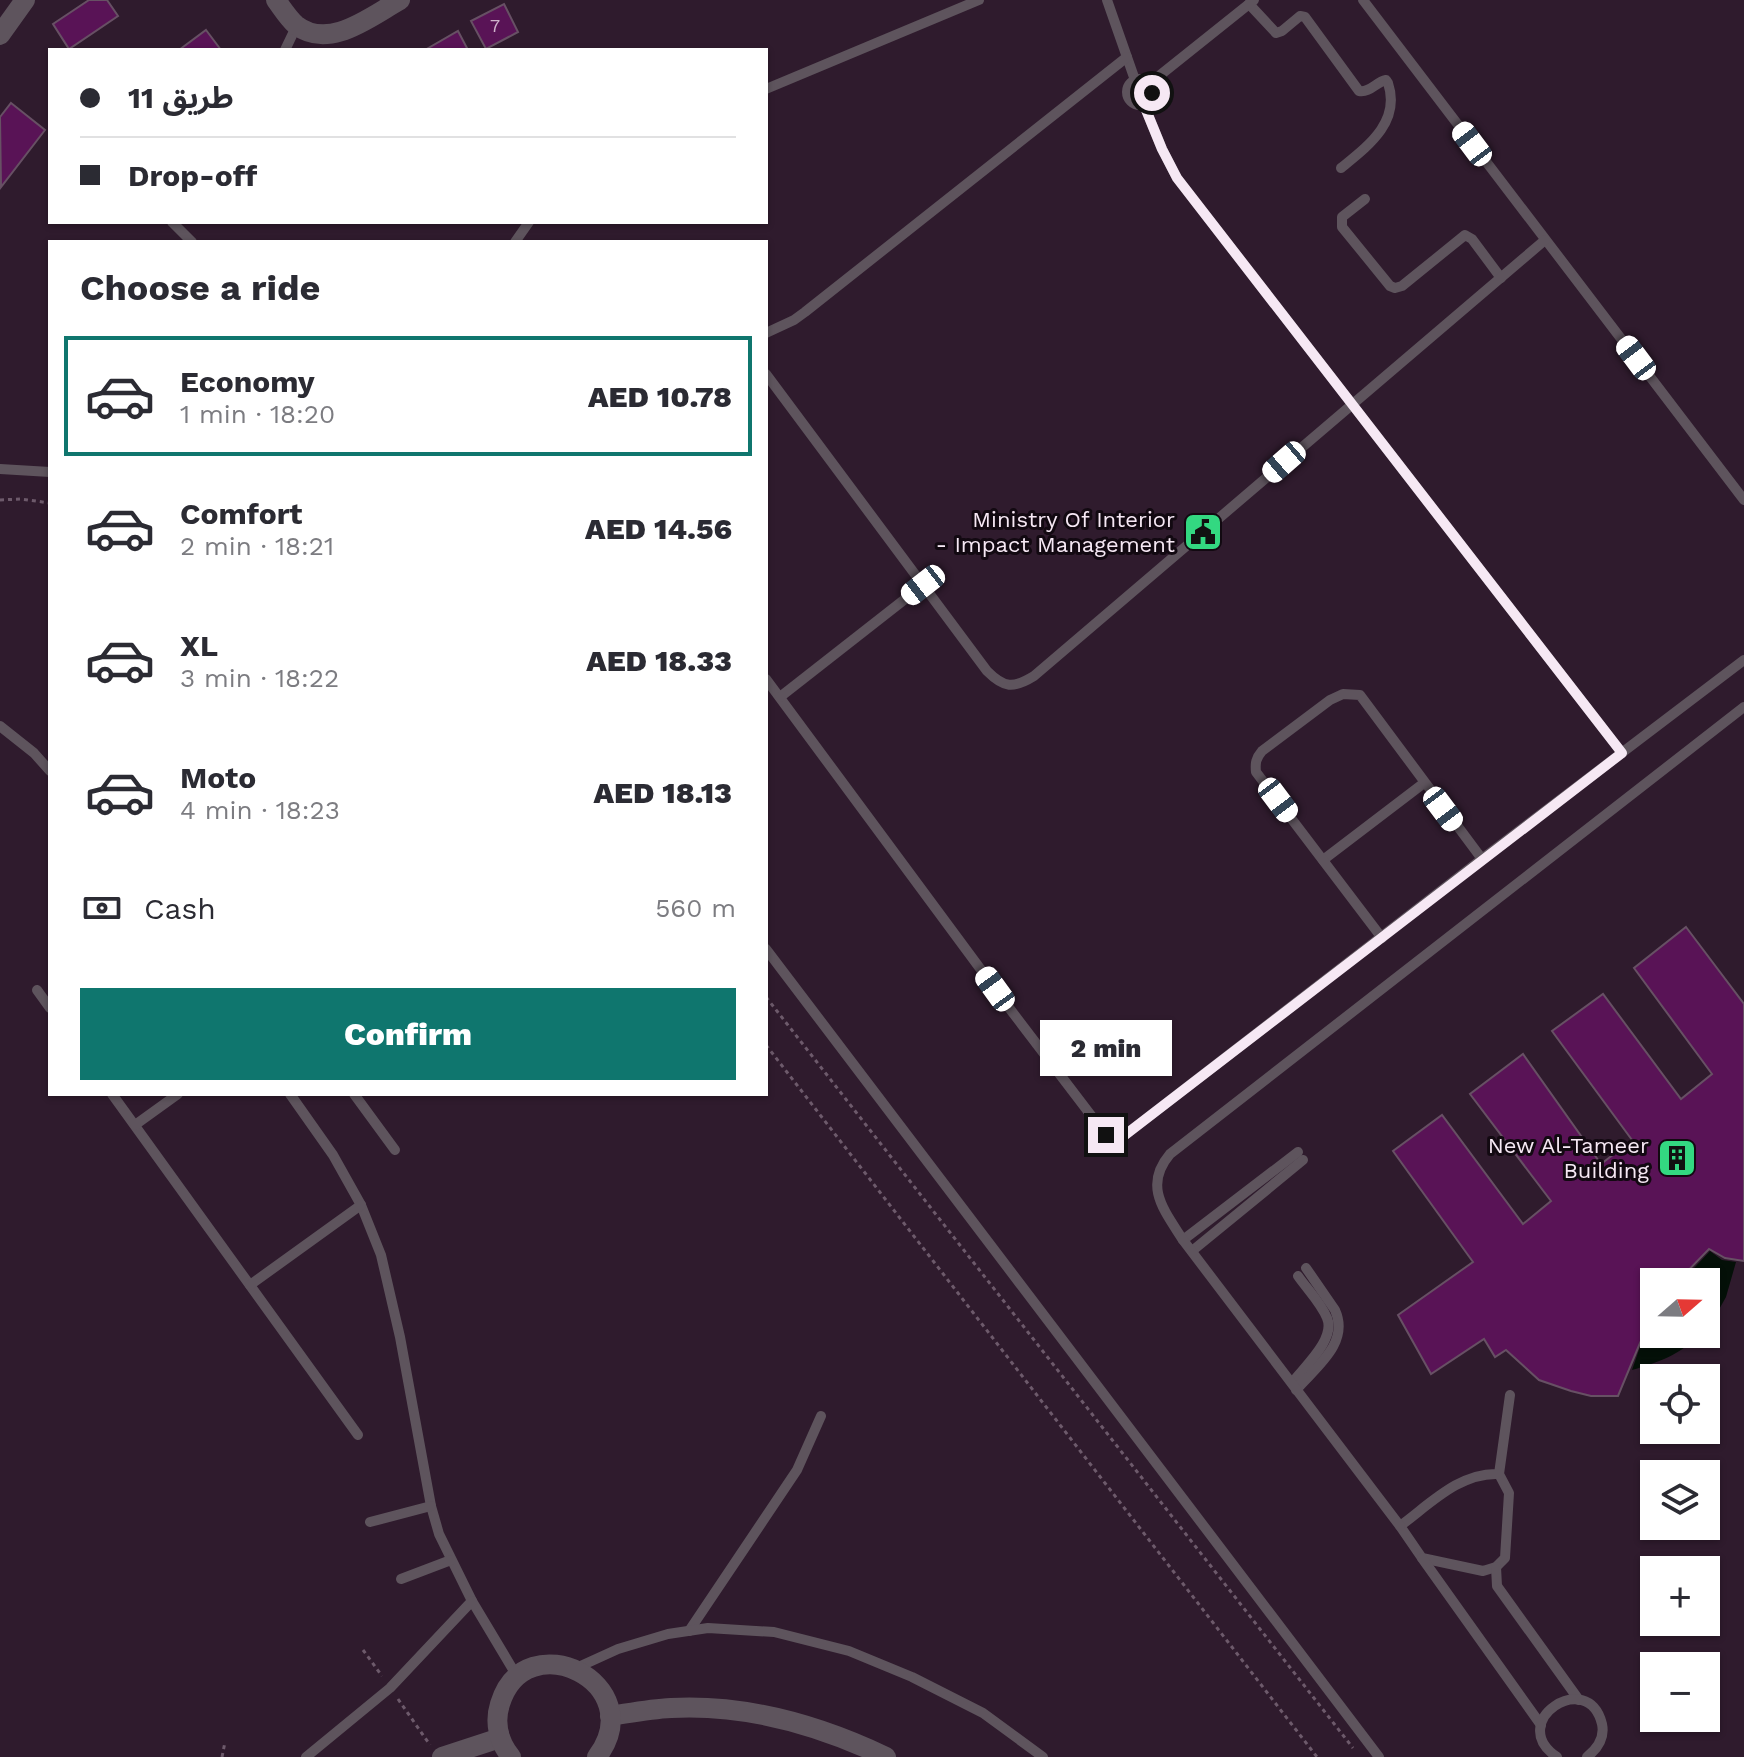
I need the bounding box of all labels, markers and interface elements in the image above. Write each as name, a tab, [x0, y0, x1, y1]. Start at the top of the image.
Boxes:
house number: 7	[490, 15, 500, 36]
route start	[1134, 75, 1170, 111]
text: طريق 11	[128, 80, 234, 115]
car	[1448, 118, 1496, 170]
text: Drop-off	[128, 158, 257, 193]
text: Choose a ride	[80, 267, 320, 309]
car	[1612, 332, 1660, 384]
icon: car	[84, 360, 156, 432]
text: Economy	[180, 364, 315, 399]
text: AED 10.78	[588, 379, 732, 414]
text: 1 min · 18:20	[180, 399, 335, 429]
car	[1258, 437, 1310, 487]
icon: car	[84, 492, 156, 564]
text: Comfort	[180, 496, 302, 531]
place label: Ministry Of Interior - Impact Management	[936, 507, 1175, 557]
text: AED 14.56	[585, 511, 732, 546]
public building icon: Ministry Of Interior - Impact Management	[1182, 511, 1224, 553]
text: 2 min · 18:21	[180, 531, 334, 561]
car	[897, 561, 949, 609]
icon: car	[84, 624, 156, 696]
text: XL	[180, 628, 218, 663]
text: AED 18.33	[586, 643, 732, 678]
text: 3 min · 18:22	[180, 663, 339, 693]
icon: car	[84, 756, 156, 828]
text: Moto	[180, 760, 256, 795]
car	[1254, 774, 1302, 826]
text: AED 18.13	[594, 775, 732, 810]
car	[1419, 783, 1467, 835]
text: 4 min · 18:23	[180, 795, 340, 825]
icon: cash	[80, 886, 124, 930]
text: Cash	[144, 891, 216, 926]
text: 560 m	[655, 893, 736, 923]
car	[971, 963, 1019, 1015]
button: Confirm	[80, 988, 736, 1080]
callout: 2 min	[1040, 1019, 1172, 1075]
text: 2 min	[1071, 1033, 1141, 1063]
route end	[1088, 1117, 1124, 1153]
place label: New Al-Tameer Building	[1488, 1133, 1649, 1183]
building icon: New Al-Tameer Building	[1656, 1137, 1698, 1179]
north arrow	[1640, 1268, 1720, 1348]
map controls	[1640, 1268, 1720, 1732]
button: locate	[1640, 1364, 1720, 1444]
button: layers	[1640, 1460, 1720, 1540]
button: +	[1640, 1556, 1720, 1636]
button: −	[1640, 1652, 1720, 1732]

